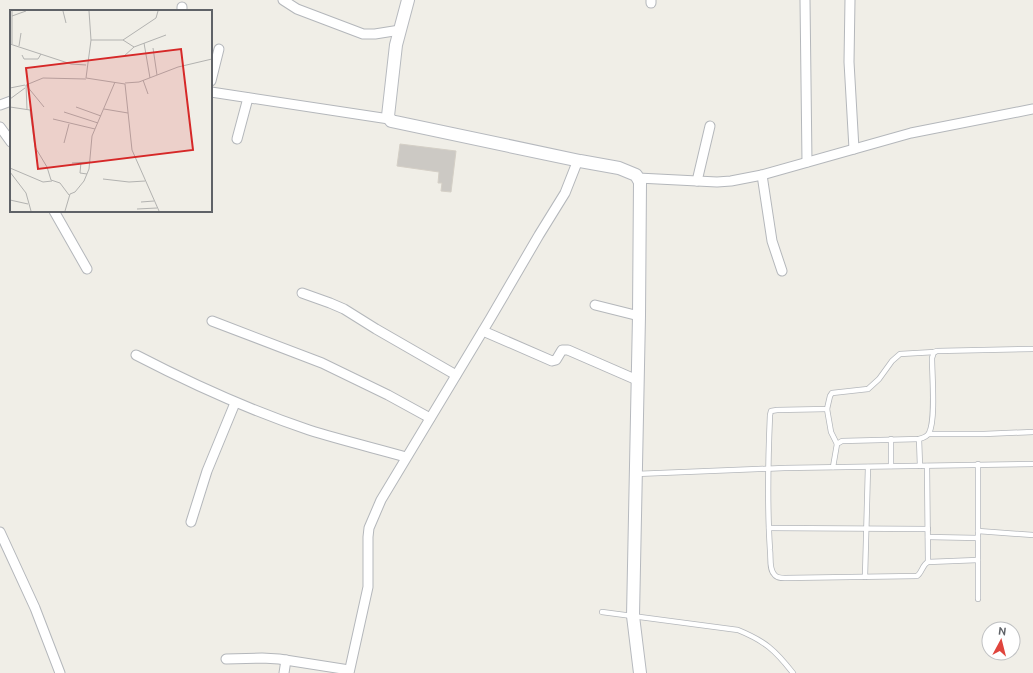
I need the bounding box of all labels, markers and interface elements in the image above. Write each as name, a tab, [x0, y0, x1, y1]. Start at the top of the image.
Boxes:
inset map	[10, 10, 212, 212]
north arrow	[981, 621, 1021, 661]
text: N	[997, 625, 1007, 638]

